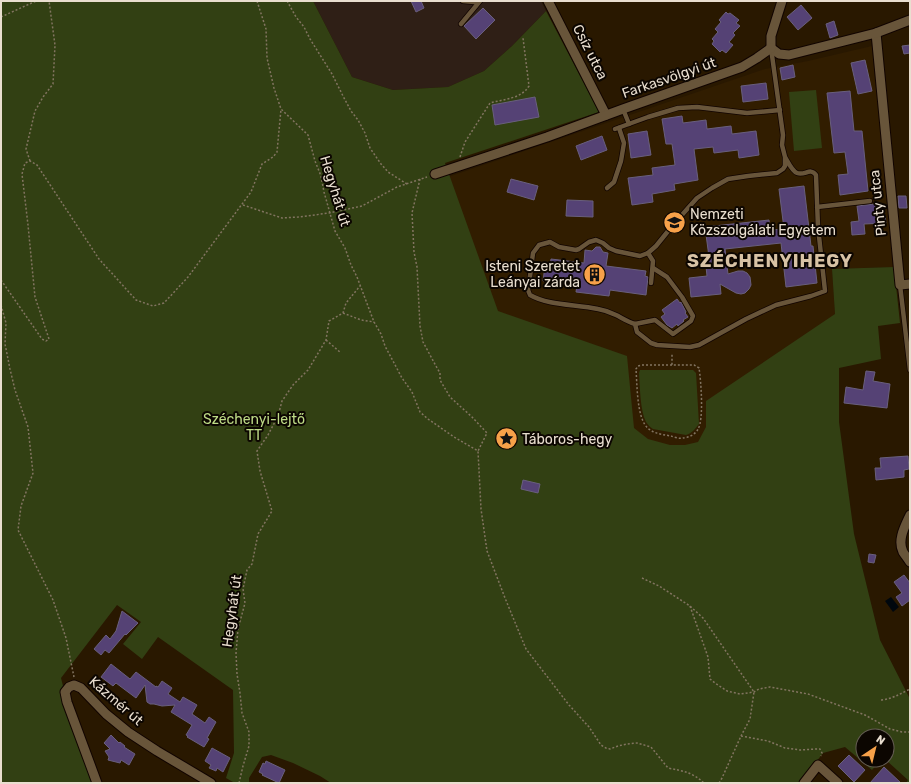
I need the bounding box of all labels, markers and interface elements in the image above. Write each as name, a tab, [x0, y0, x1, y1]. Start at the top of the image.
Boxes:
street label: Csíz utca	[569, 22, 611, 82]
street label: Farkasvölgyi út	[620, 54, 719, 102]
street label: Hegyhát út	[316, 154, 354, 229]
street label: Pinty utca	[866, 169, 890, 237]
place label: Nemzeti Közszolgálati Egyetem	[690, 206, 836, 239]
school or university icon: Nemzeti Közszolgálati Egyetem	[662, 209, 688, 235]
district label: SZÉCHENYIHEGY	[687, 250, 853, 272]
place label: Isteni Szeretet Leányai zárda	[485, 258, 581, 291]
building icon: Isteni Szeretet Leányai zárda	[582, 261, 608, 287]
park label: Széchenyi-lejtő TT	[203, 411, 305, 444]
place icon: Táboros-hegy	[494, 426, 520, 452]
place label: Táboros-hegy	[522, 431, 613, 448]
street label: Hegyhát út	[219, 573, 246, 648]
street label: Kázmér út	[86, 673, 147, 729]
north arrow	[855, 728, 895, 768]
text: N	[873, 733, 887, 748]

